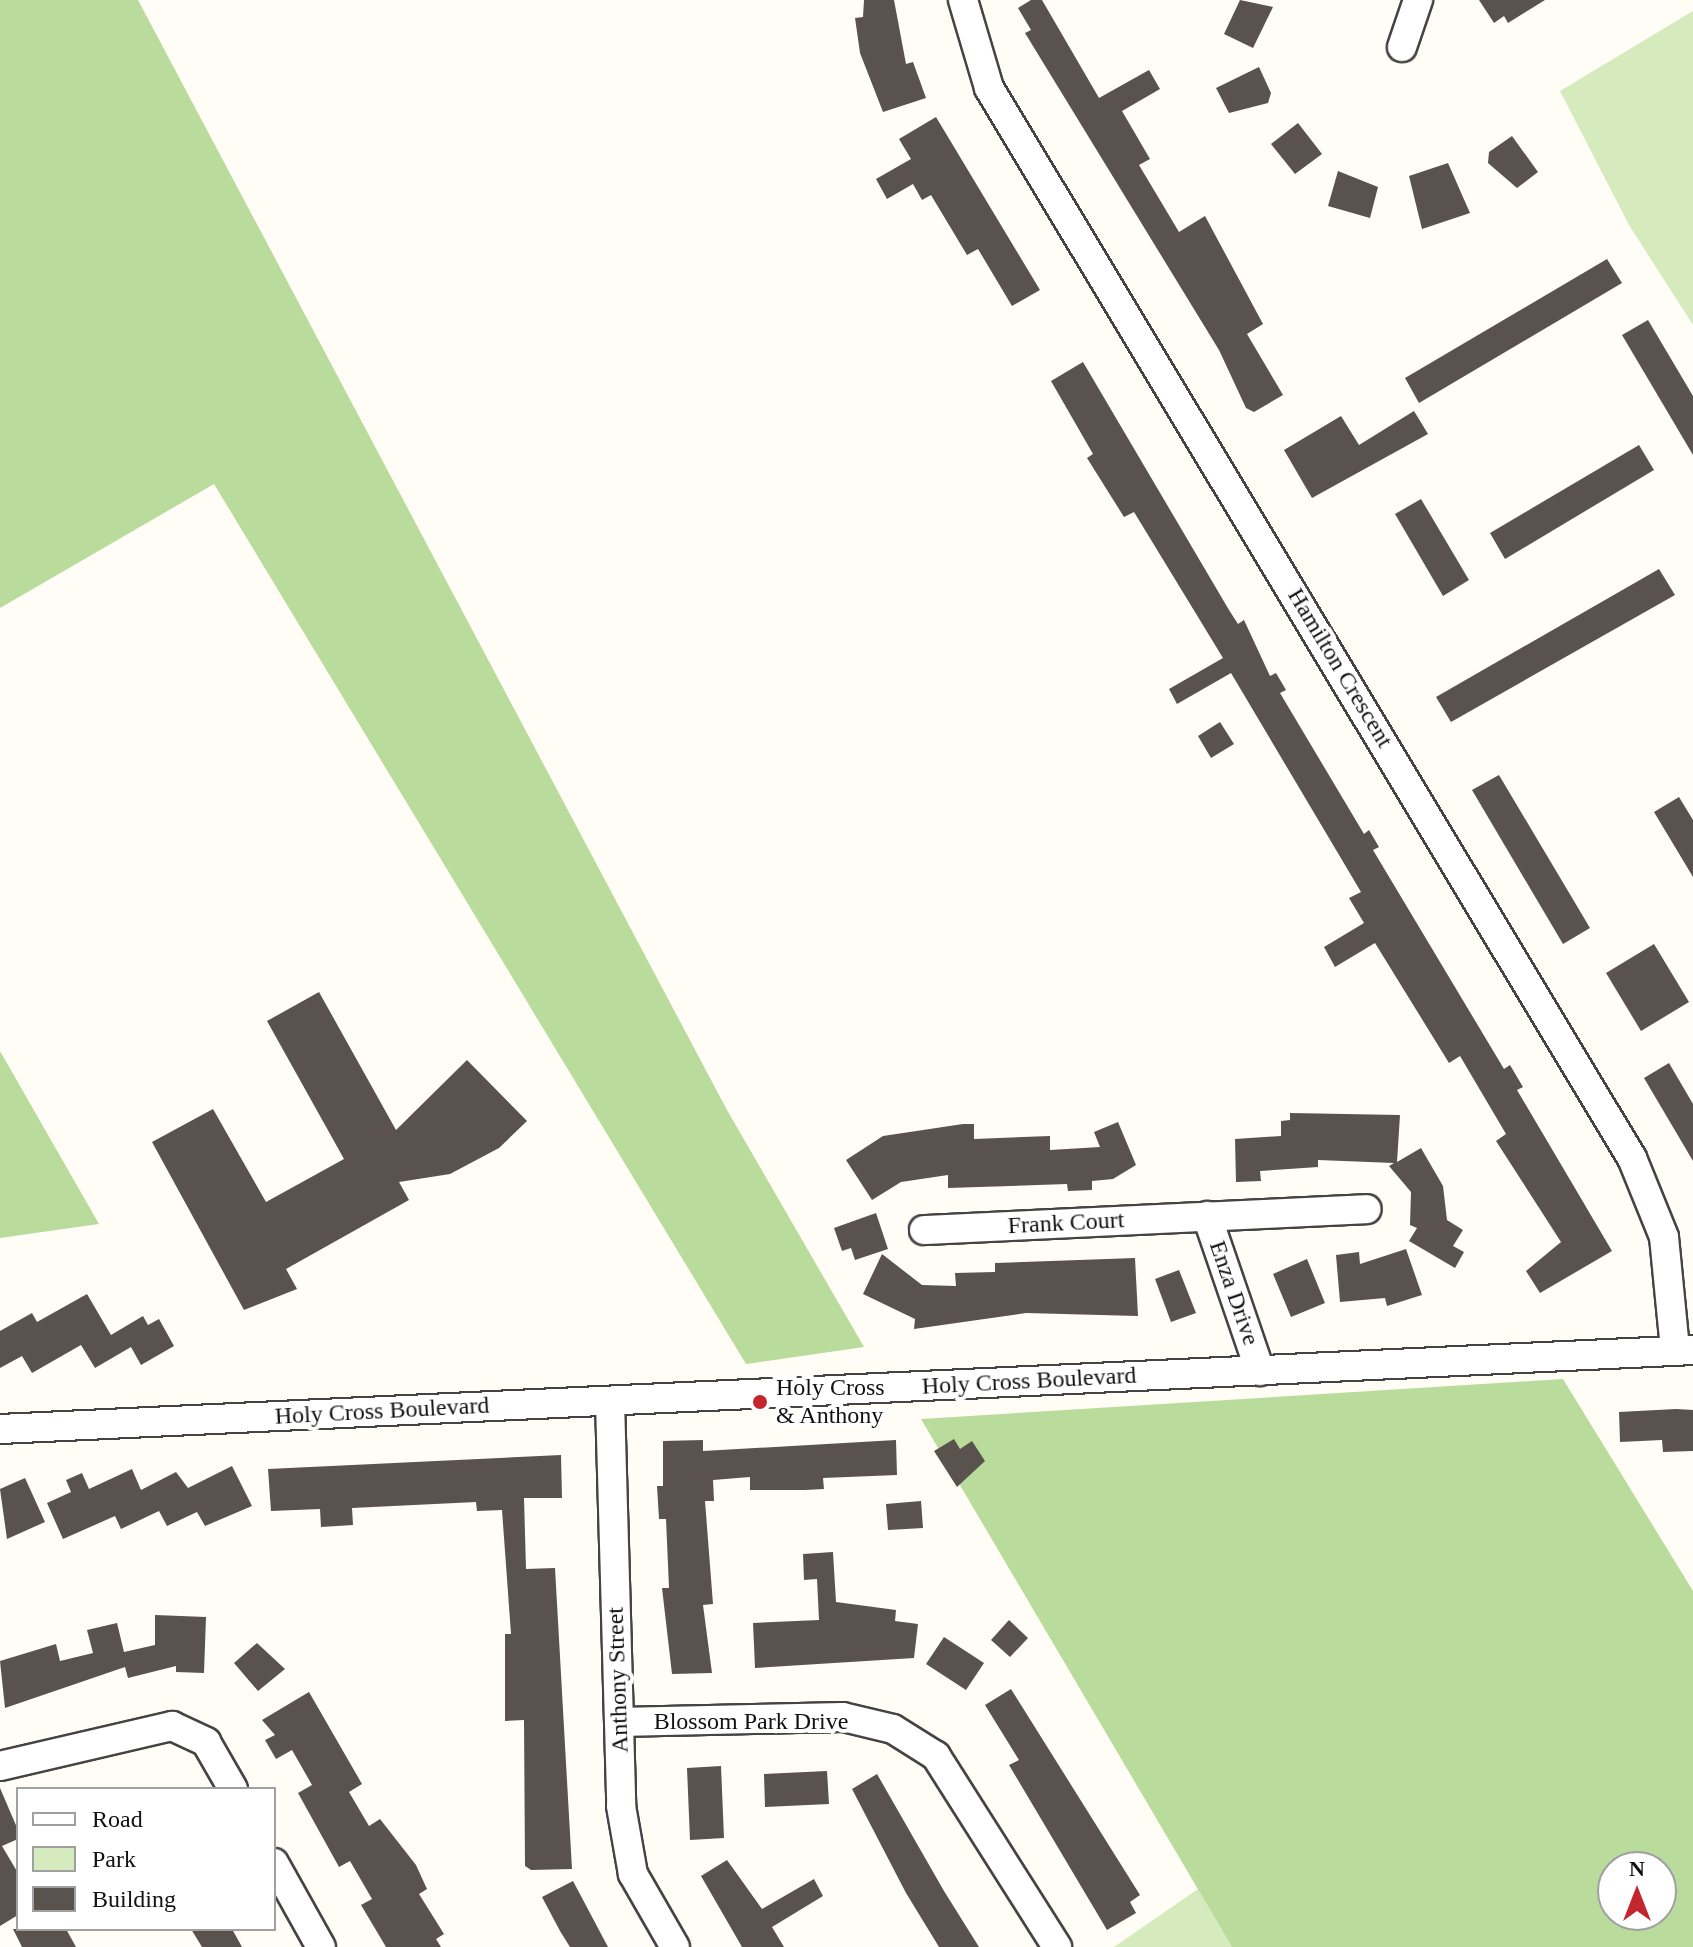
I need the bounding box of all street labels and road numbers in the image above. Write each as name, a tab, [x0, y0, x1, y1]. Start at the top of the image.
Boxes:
street label: Hamilton Crescent	[1281, 583, 1399, 753]
street label: Frank Court	[1007, 1206, 1125, 1240]
street label: Enza Drive	[1203, 1237, 1265, 1349]
street label: Holy Cross Boulevard	[921, 1361, 1137, 1401]
street label: Holy Cross Boulevard	[274, 1391, 490, 1431]
street label: Anthony Street	[601, 1607, 635, 1753]
street label: Blossom Park Drive	[654, 1708, 848, 1736]

